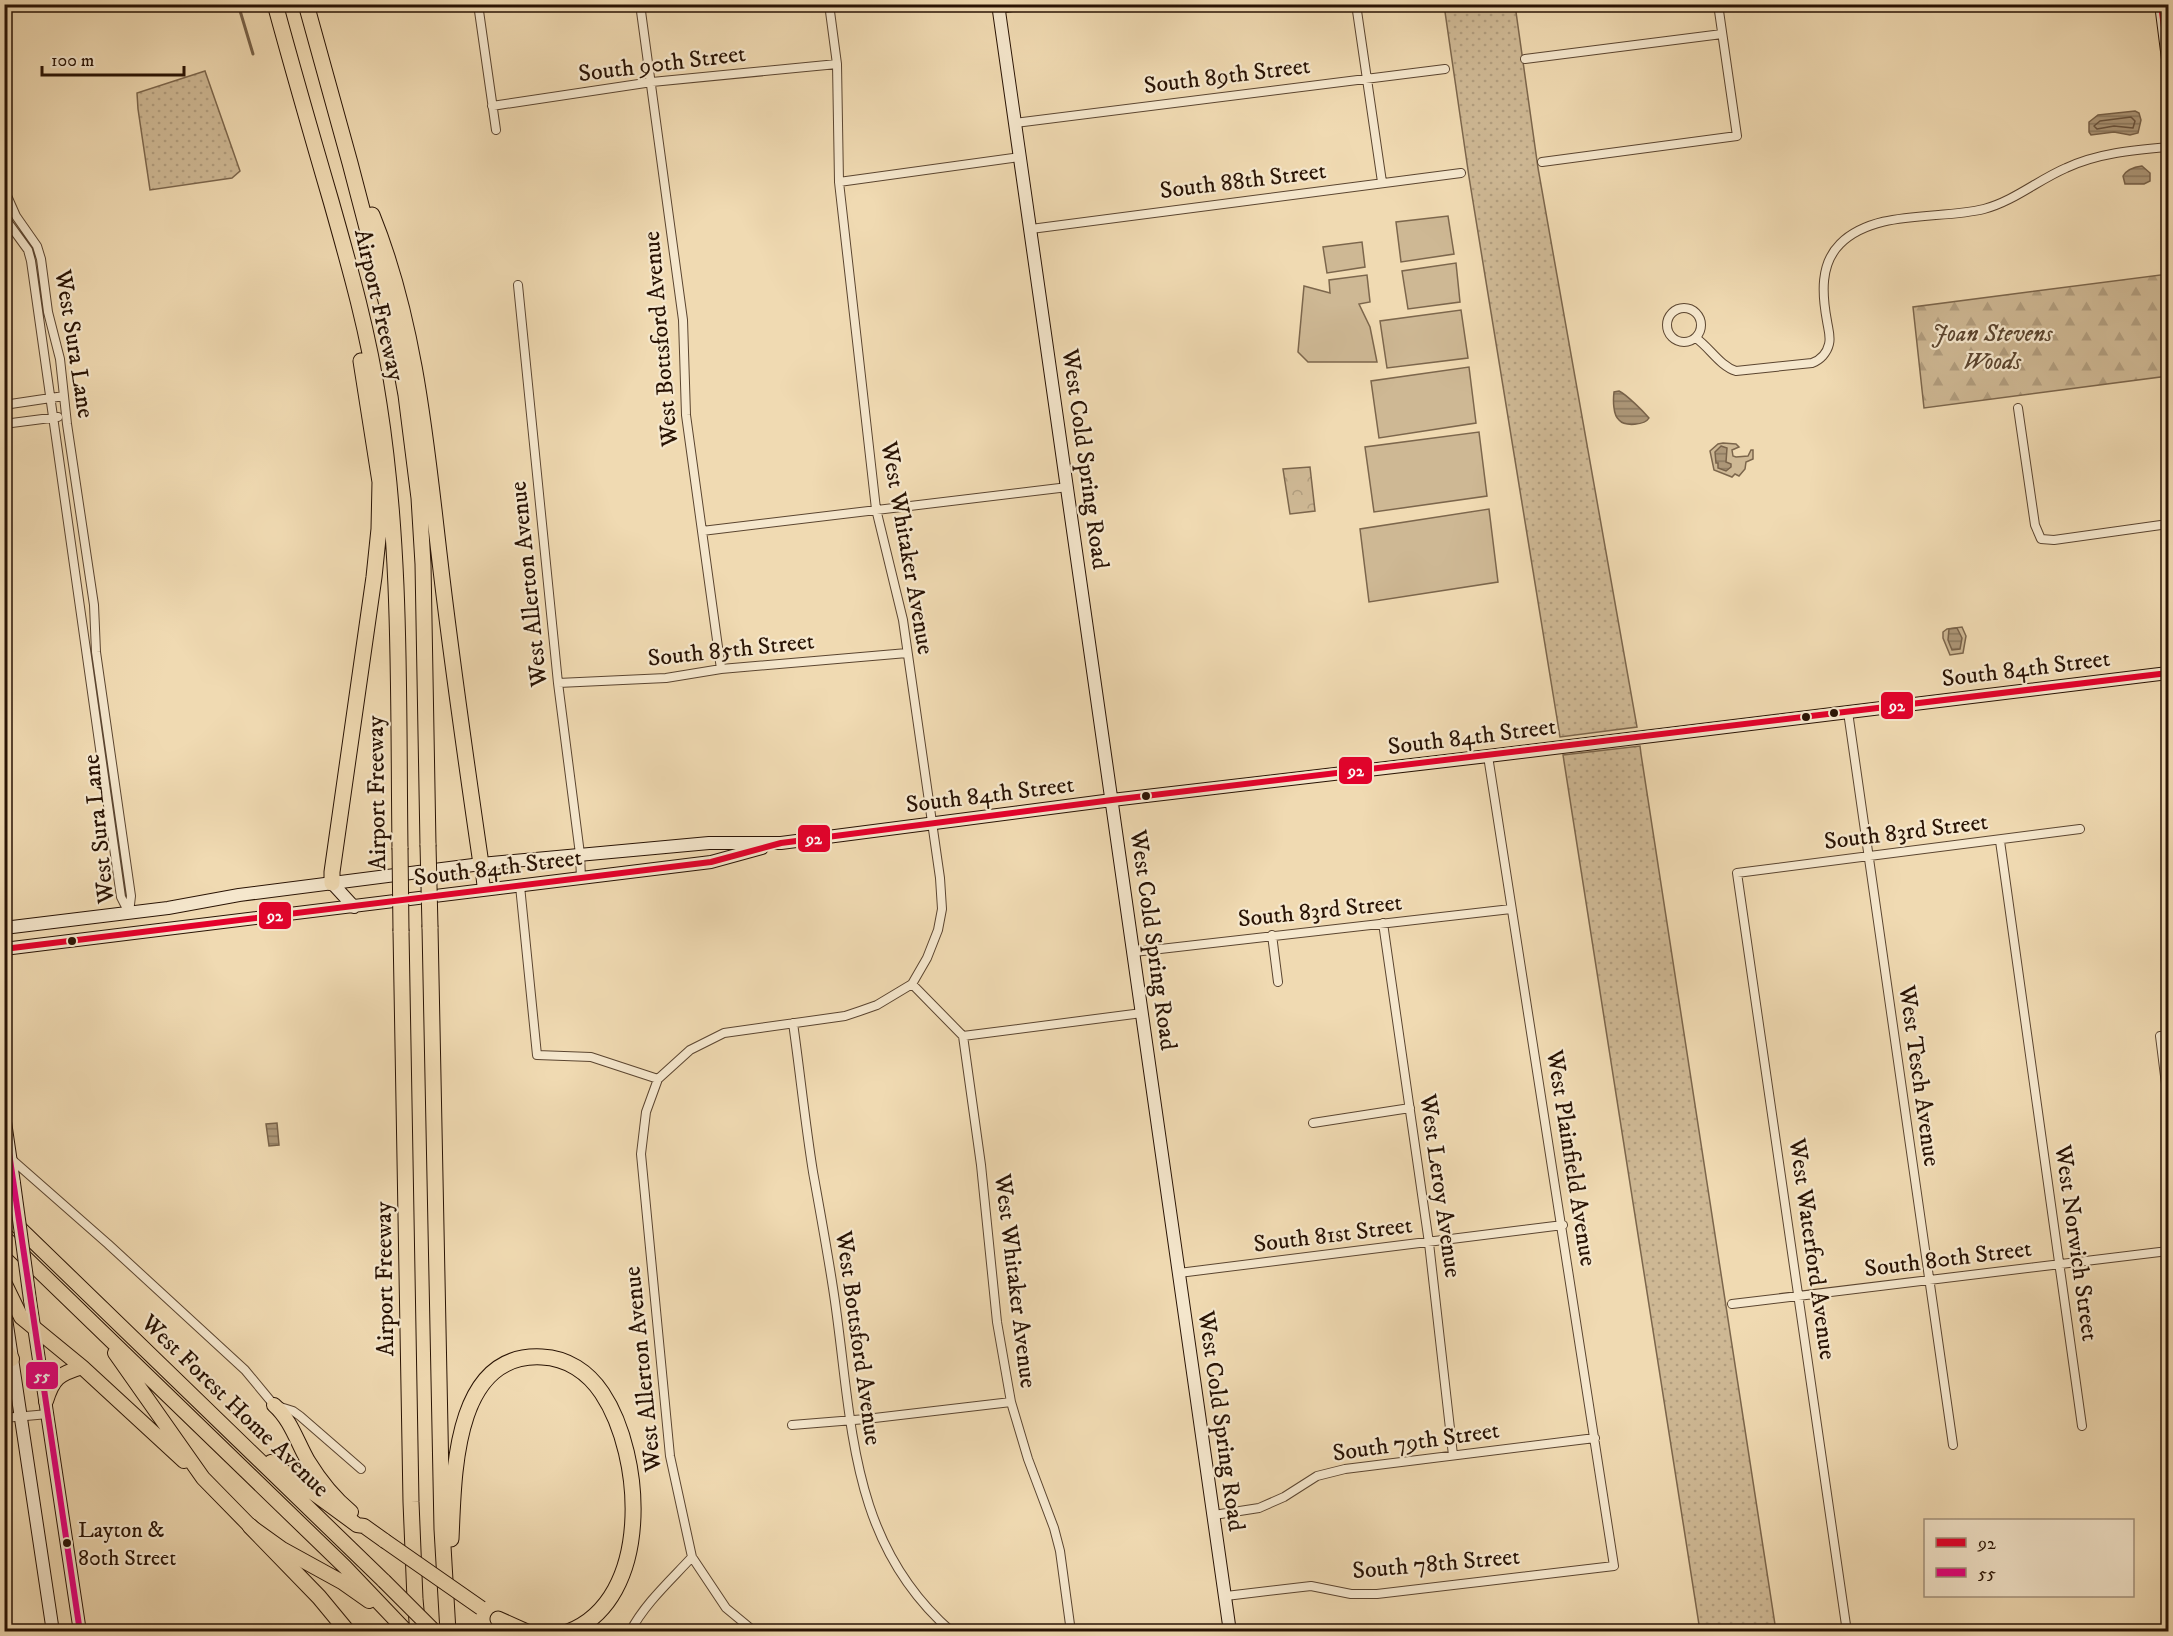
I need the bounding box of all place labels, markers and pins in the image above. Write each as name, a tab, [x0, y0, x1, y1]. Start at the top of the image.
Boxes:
unlabelled marker	[1828, 707, 1840, 719]
unlabelled marker	[1800, 711, 1812, 723]
unlabelled marker	[1140, 790, 1152, 802]
unlabelled marker	[66, 935, 78, 947]
place label: Layton & 80th Street	[78, 1517, 176, 1572]
marker: Layton & 80th Street	[61, 1537, 73, 1549]

